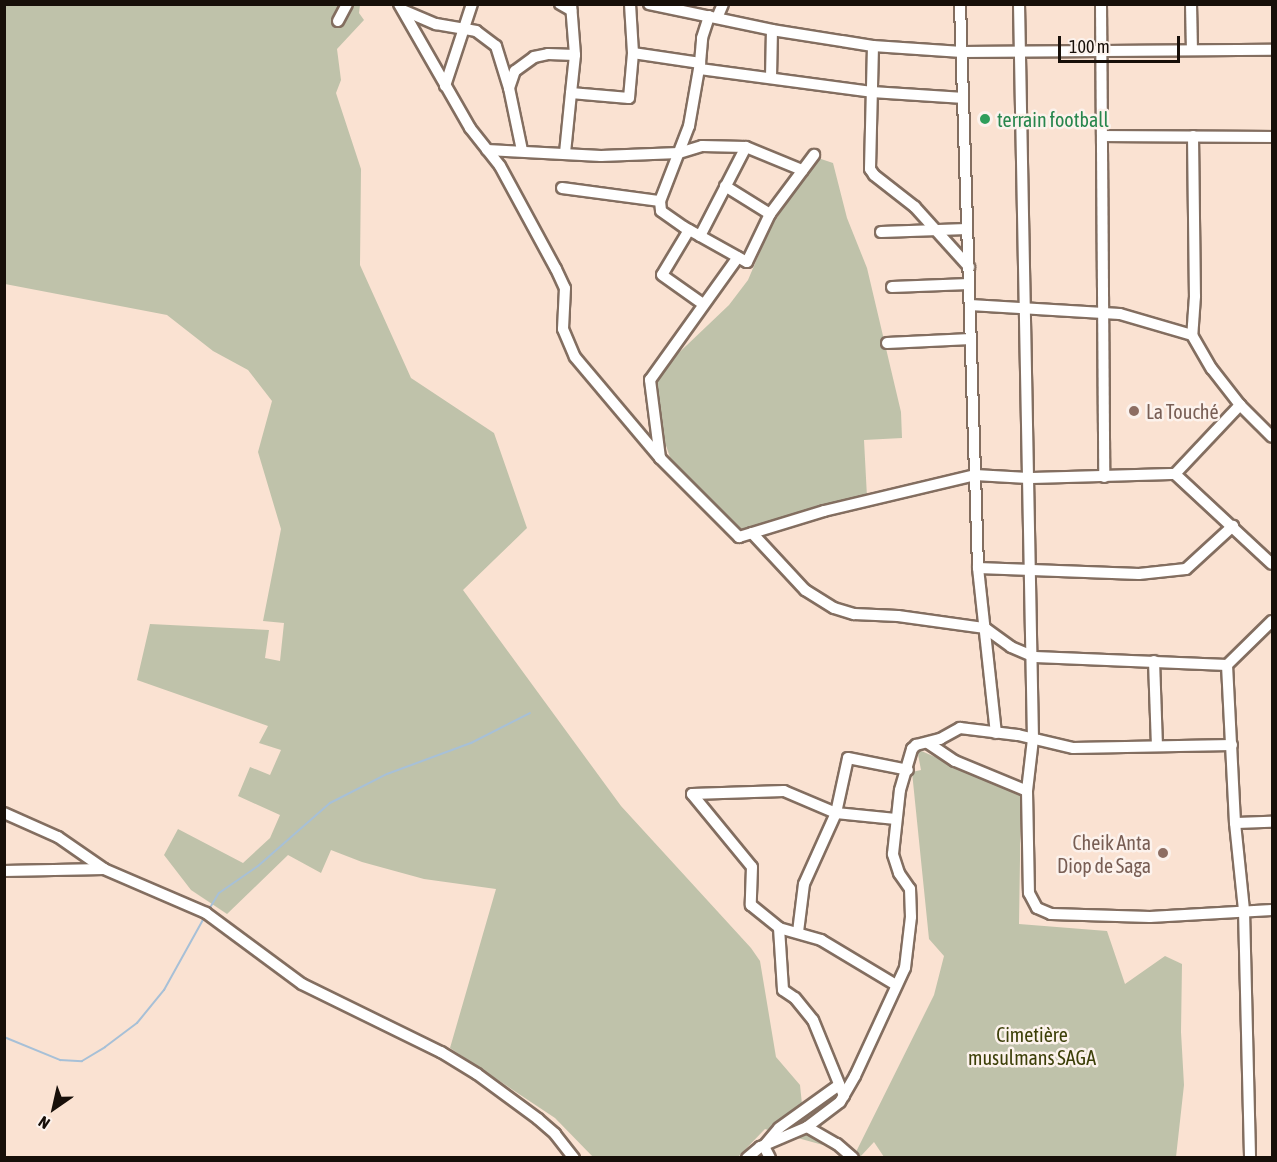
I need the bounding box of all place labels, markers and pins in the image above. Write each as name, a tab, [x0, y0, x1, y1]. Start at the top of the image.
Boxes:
place label: terrain football	[997, 107, 1109, 131]
marker: terrain football	[978, 112, 992, 126]
place label: La Touché	[1146, 399, 1219, 423]
marker: La Touché	[1127, 404, 1141, 418]
place label: Cheik Anta Diop de Saga	[1057, 830, 1151, 877]
marker: Cheik Anta Diop de Saga	[1156, 846, 1170, 860]

